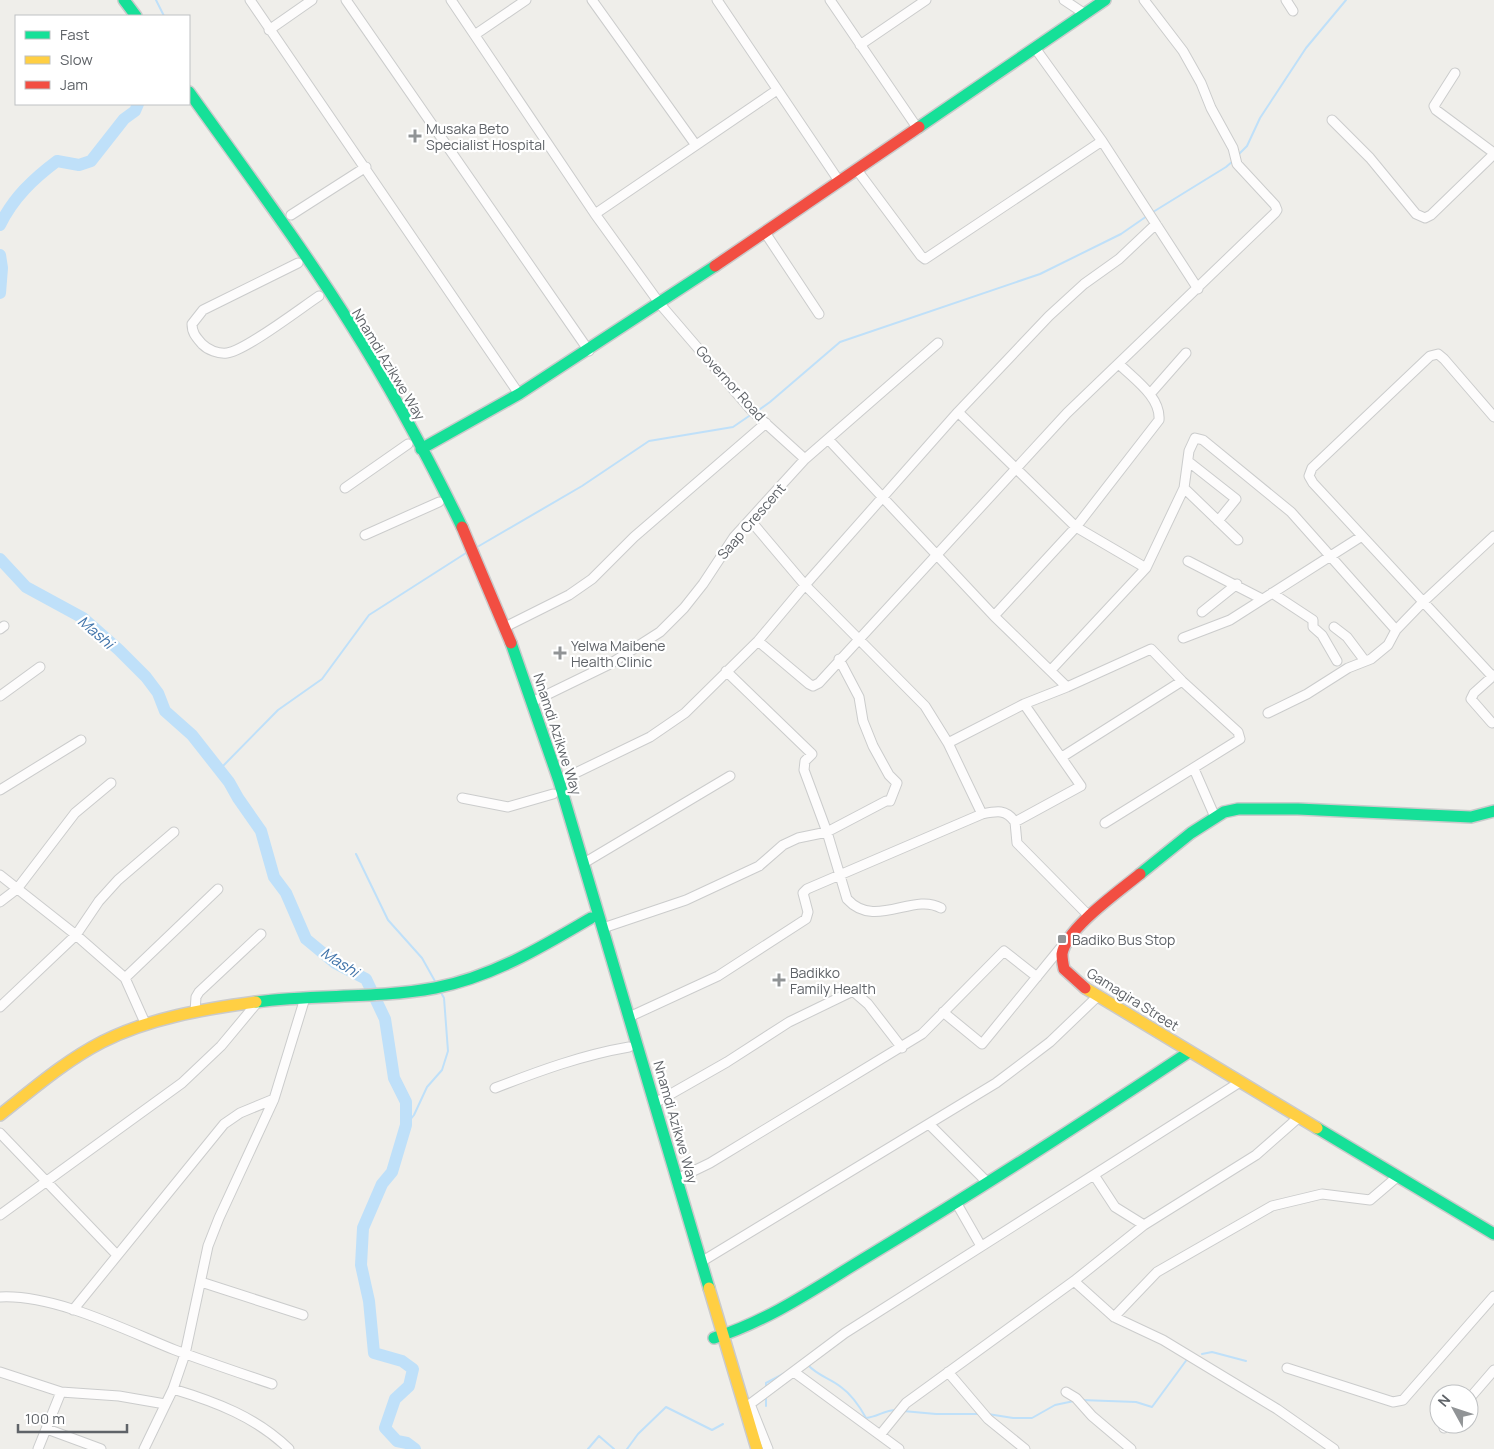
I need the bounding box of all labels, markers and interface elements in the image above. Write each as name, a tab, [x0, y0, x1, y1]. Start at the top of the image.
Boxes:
legend	[15, 15, 190, 105]
text: Fast	[60, 24, 89, 45]
text: Slow	[60, 49, 93, 70]
text: Jam	[60, 74, 88, 95]
place label: Musaka Beto Specialist Hospital	[426, 119, 545, 154]
marker: Musaka Beto Specialist Hospital	[408, 129, 422, 143]
street label: Nnamdi Azikwe Way	[348, 305, 430, 424]
street label: Governor Road	[692, 341, 770, 425]
street label: Saap Crescent	[713, 479, 790, 563]
water label: Mashi	[74, 611, 120, 655]
place label: Yelwa Maibene Health Clinic	[571, 636, 666, 671]
marker: Yelwa Maibene Health Clinic	[553, 646, 567, 660]
street label: Nnamdi Azikwe Way	[529, 671, 587, 798]
place label: Badiko Bus Stop	[1072, 930, 1175, 949]
marker: Badiko Bus Stop	[1056, 933, 1068, 945]
water label: Mashi	[317, 942, 365, 983]
place label: Badikko Family Health	[790, 963, 876, 998]
street label: Gamagira Street	[1083, 963, 1183, 1035]
marker: Badikko Family Health	[772, 973, 786, 987]
street label: Nnamdi Azikwe Way	[649, 1058, 703, 1186]
north arrow	[1429, 1384, 1479, 1434]
text: N	[1433, 1390, 1454, 1410]
scale bar	[18, 1402, 126, 1434]
text: 100 m	[25, 1408, 65, 1429]

